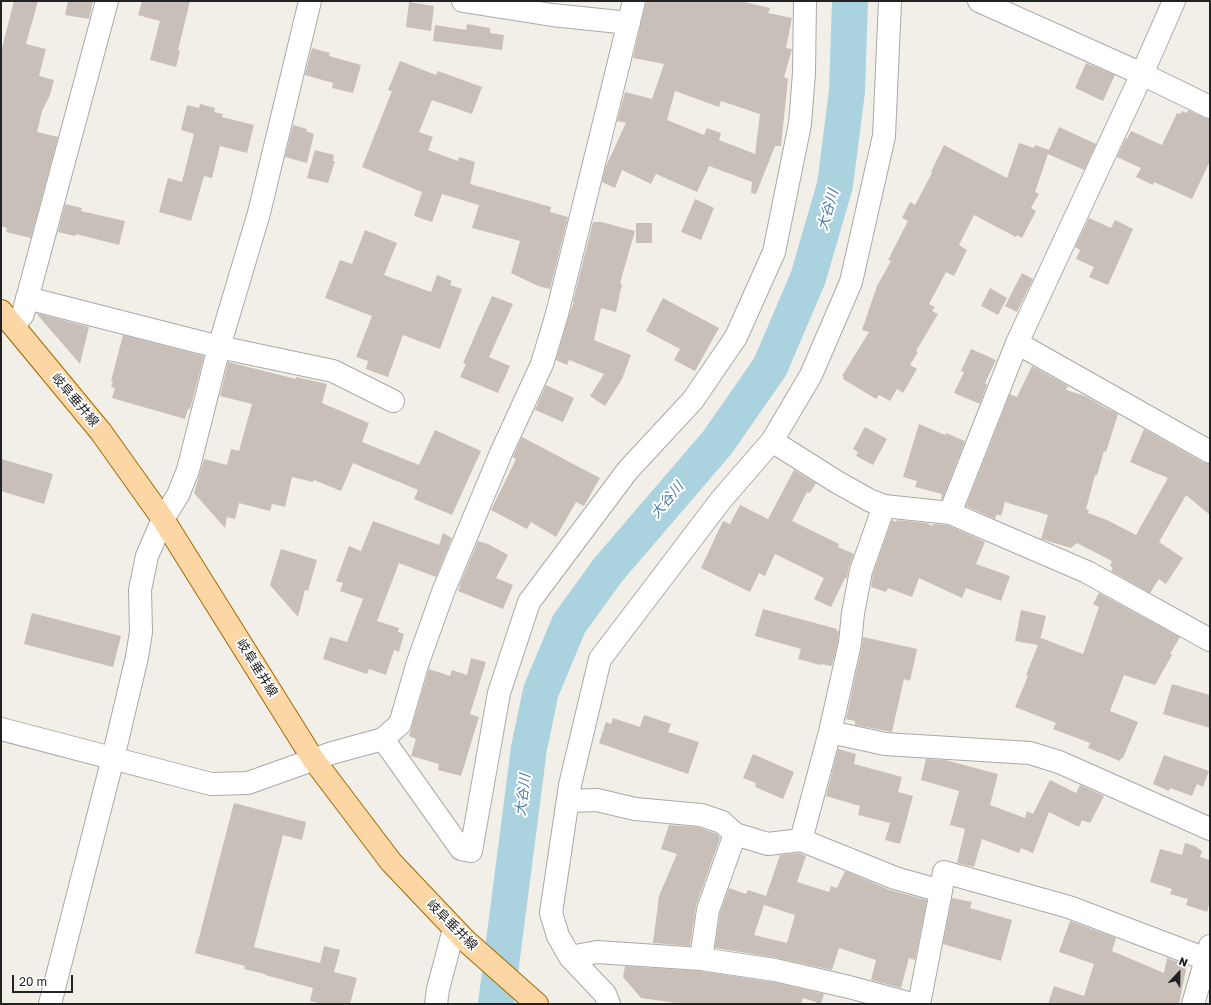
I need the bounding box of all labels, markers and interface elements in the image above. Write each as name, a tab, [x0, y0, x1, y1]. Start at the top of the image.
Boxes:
water label: 大谷川	[814, 187, 842, 233]
street label: 岐阜垂井線	[48, 370, 102, 430]
water label: 大谷川	[647, 479, 687, 521]
street label: 岐阜垂井線	[233, 636, 281, 700]
water label: 大谷川	[512, 773, 534, 817]
street label: 岐阜垂井線	[424, 897, 480, 953]
north arrow	[1159, 953, 1199, 993]
text: N	[1177, 954, 1190, 969]
scale bar	[14, 967, 75, 993]
text: 20 m	[19, 974, 47, 989]

